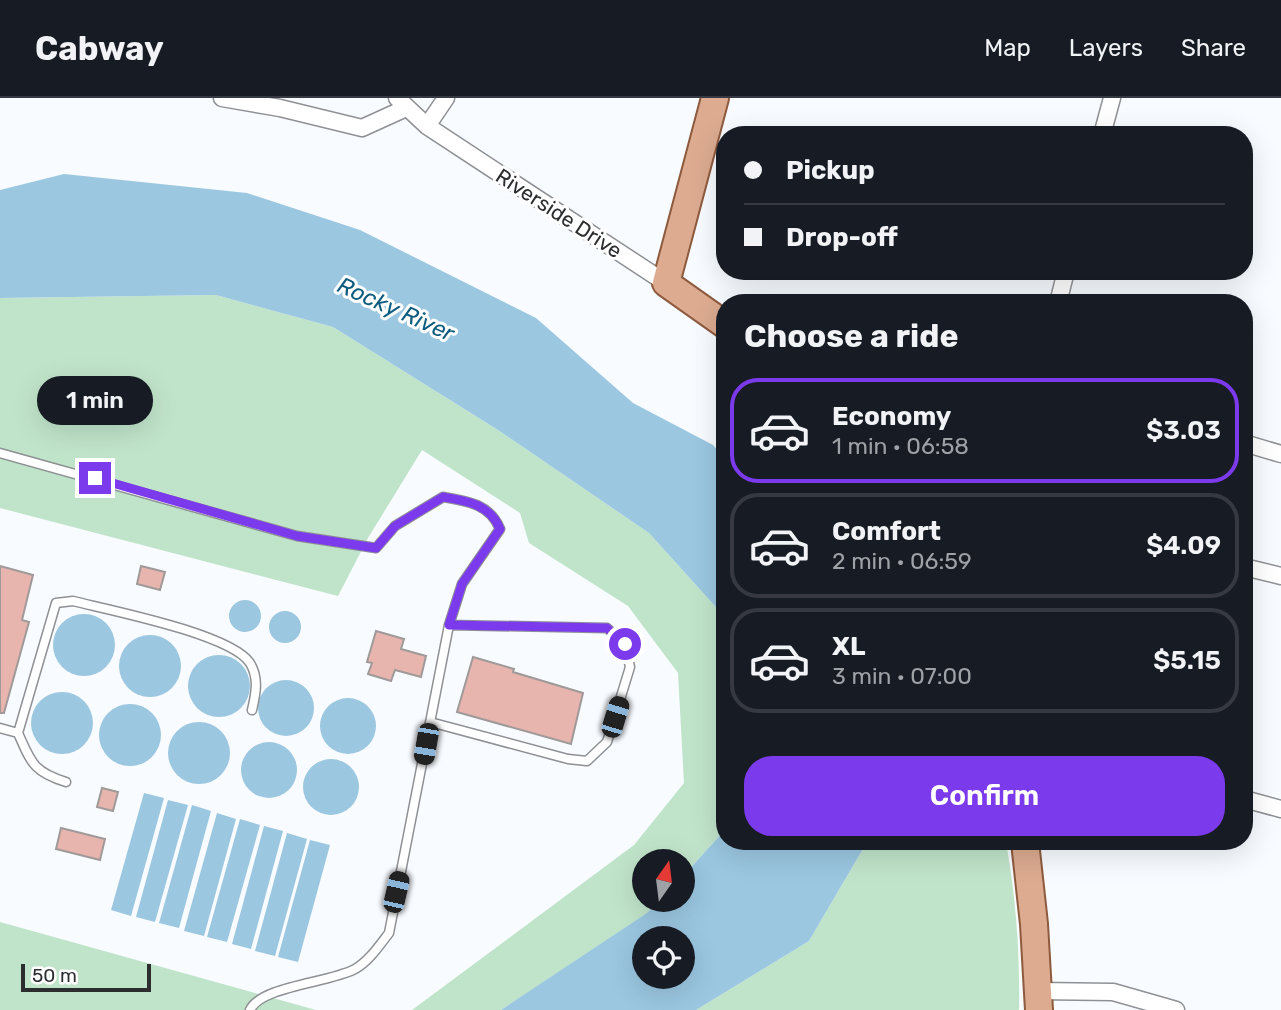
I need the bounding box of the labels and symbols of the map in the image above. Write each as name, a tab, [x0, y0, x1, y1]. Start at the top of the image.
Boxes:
street label: Riverside Drive	[491, 163, 627, 263]
water label: Rocky River	[333, 271, 460, 348]
callout: 1 min	[37, 376, 153, 426]
route end	[79, 462, 111, 494]
route start	[609, 628, 641, 660]
car	[599, 694, 632, 740]
car	[413, 721, 440, 767]
north arrow	[632, 849, 695, 912]
car	[382, 869, 411, 915]
scale bar	[21, 961, 150, 993]

